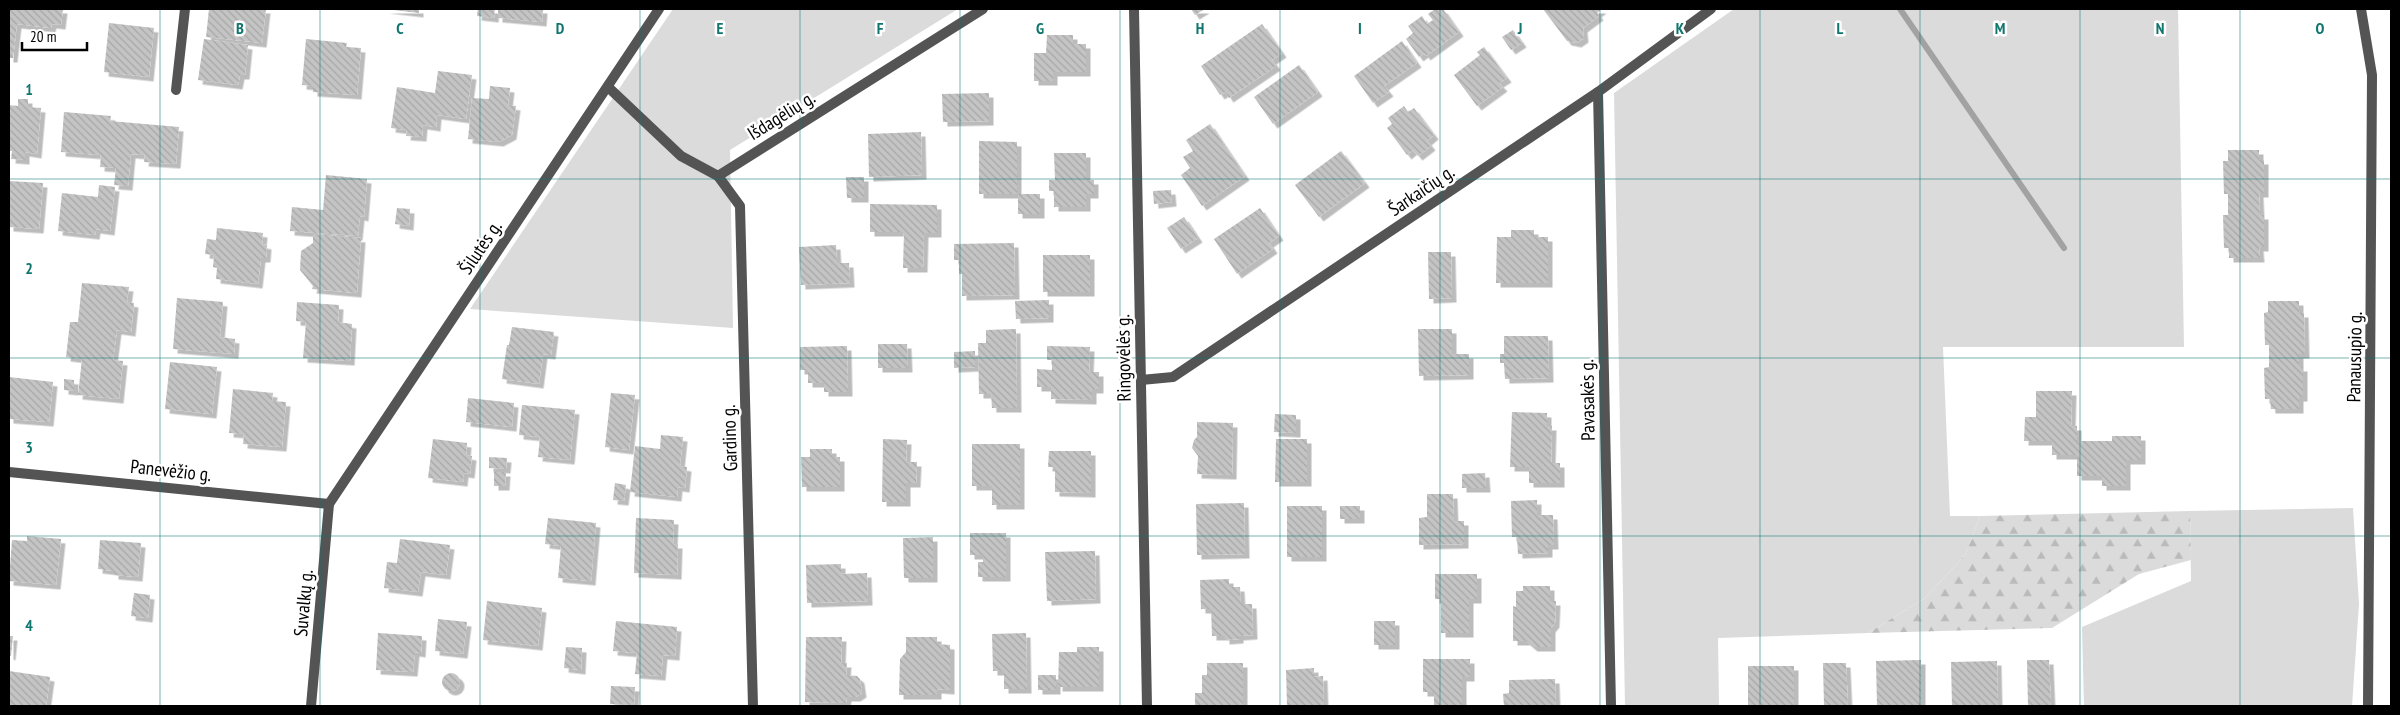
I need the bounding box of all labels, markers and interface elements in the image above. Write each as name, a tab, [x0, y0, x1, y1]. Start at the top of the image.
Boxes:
text: B	[236, 18, 244, 38]
text: C	[396, 18, 404, 38]
text: D	[556, 18, 565, 38]
text: E	[717, 18, 724, 38]
text: F	[877, 18, 884, 38]
text: G	[1036, 18, 1044, 38]
text: H	[1196, 18, 1204, 38]
text: I	[1358, 18, 1362, 38]
text: J	[1517, 18, 1522, 38]
text: K	[1676, 18, 1685, 38]
text: L	[1837, 18, 1844, 38]
text: M	[1995, 18, 2005, 38]
text: N	[2156, 18, 2164, 38]
text: O	[2316, 18, 2325, 38]
scale bar	[22, 20, 88, 52]
text: 20 m	[30, 27, 56, 46]
text: 1	[25, 79, 33, 99]
street label: Išdagėlių g.	[743, 85, 819, 145]
street label: Šarkaičių g.	[1383, 159, 1459, 221]
street label: Šilutės g.	[453, 215, 507, 279]
text: 2	[25, 258, 33, 278]
street label: Panausupio g.	[2341, 311, 2367, 403]
street label: Ringovėlės g.	[1110, 314, 1136, 402]
street label: Pavasakės g.	[1574, 359, 1600, 441]
street label: Gardino g.	[716, 404, 742, 472]
text: 3	[25, 437, 33, 457]
street label: Panevėžio g.	[129, 454, 213, 486]
street label: Suvalkų g.	[288, 569, 318, 637]
text: 4	[25, 615, 33, 635]

